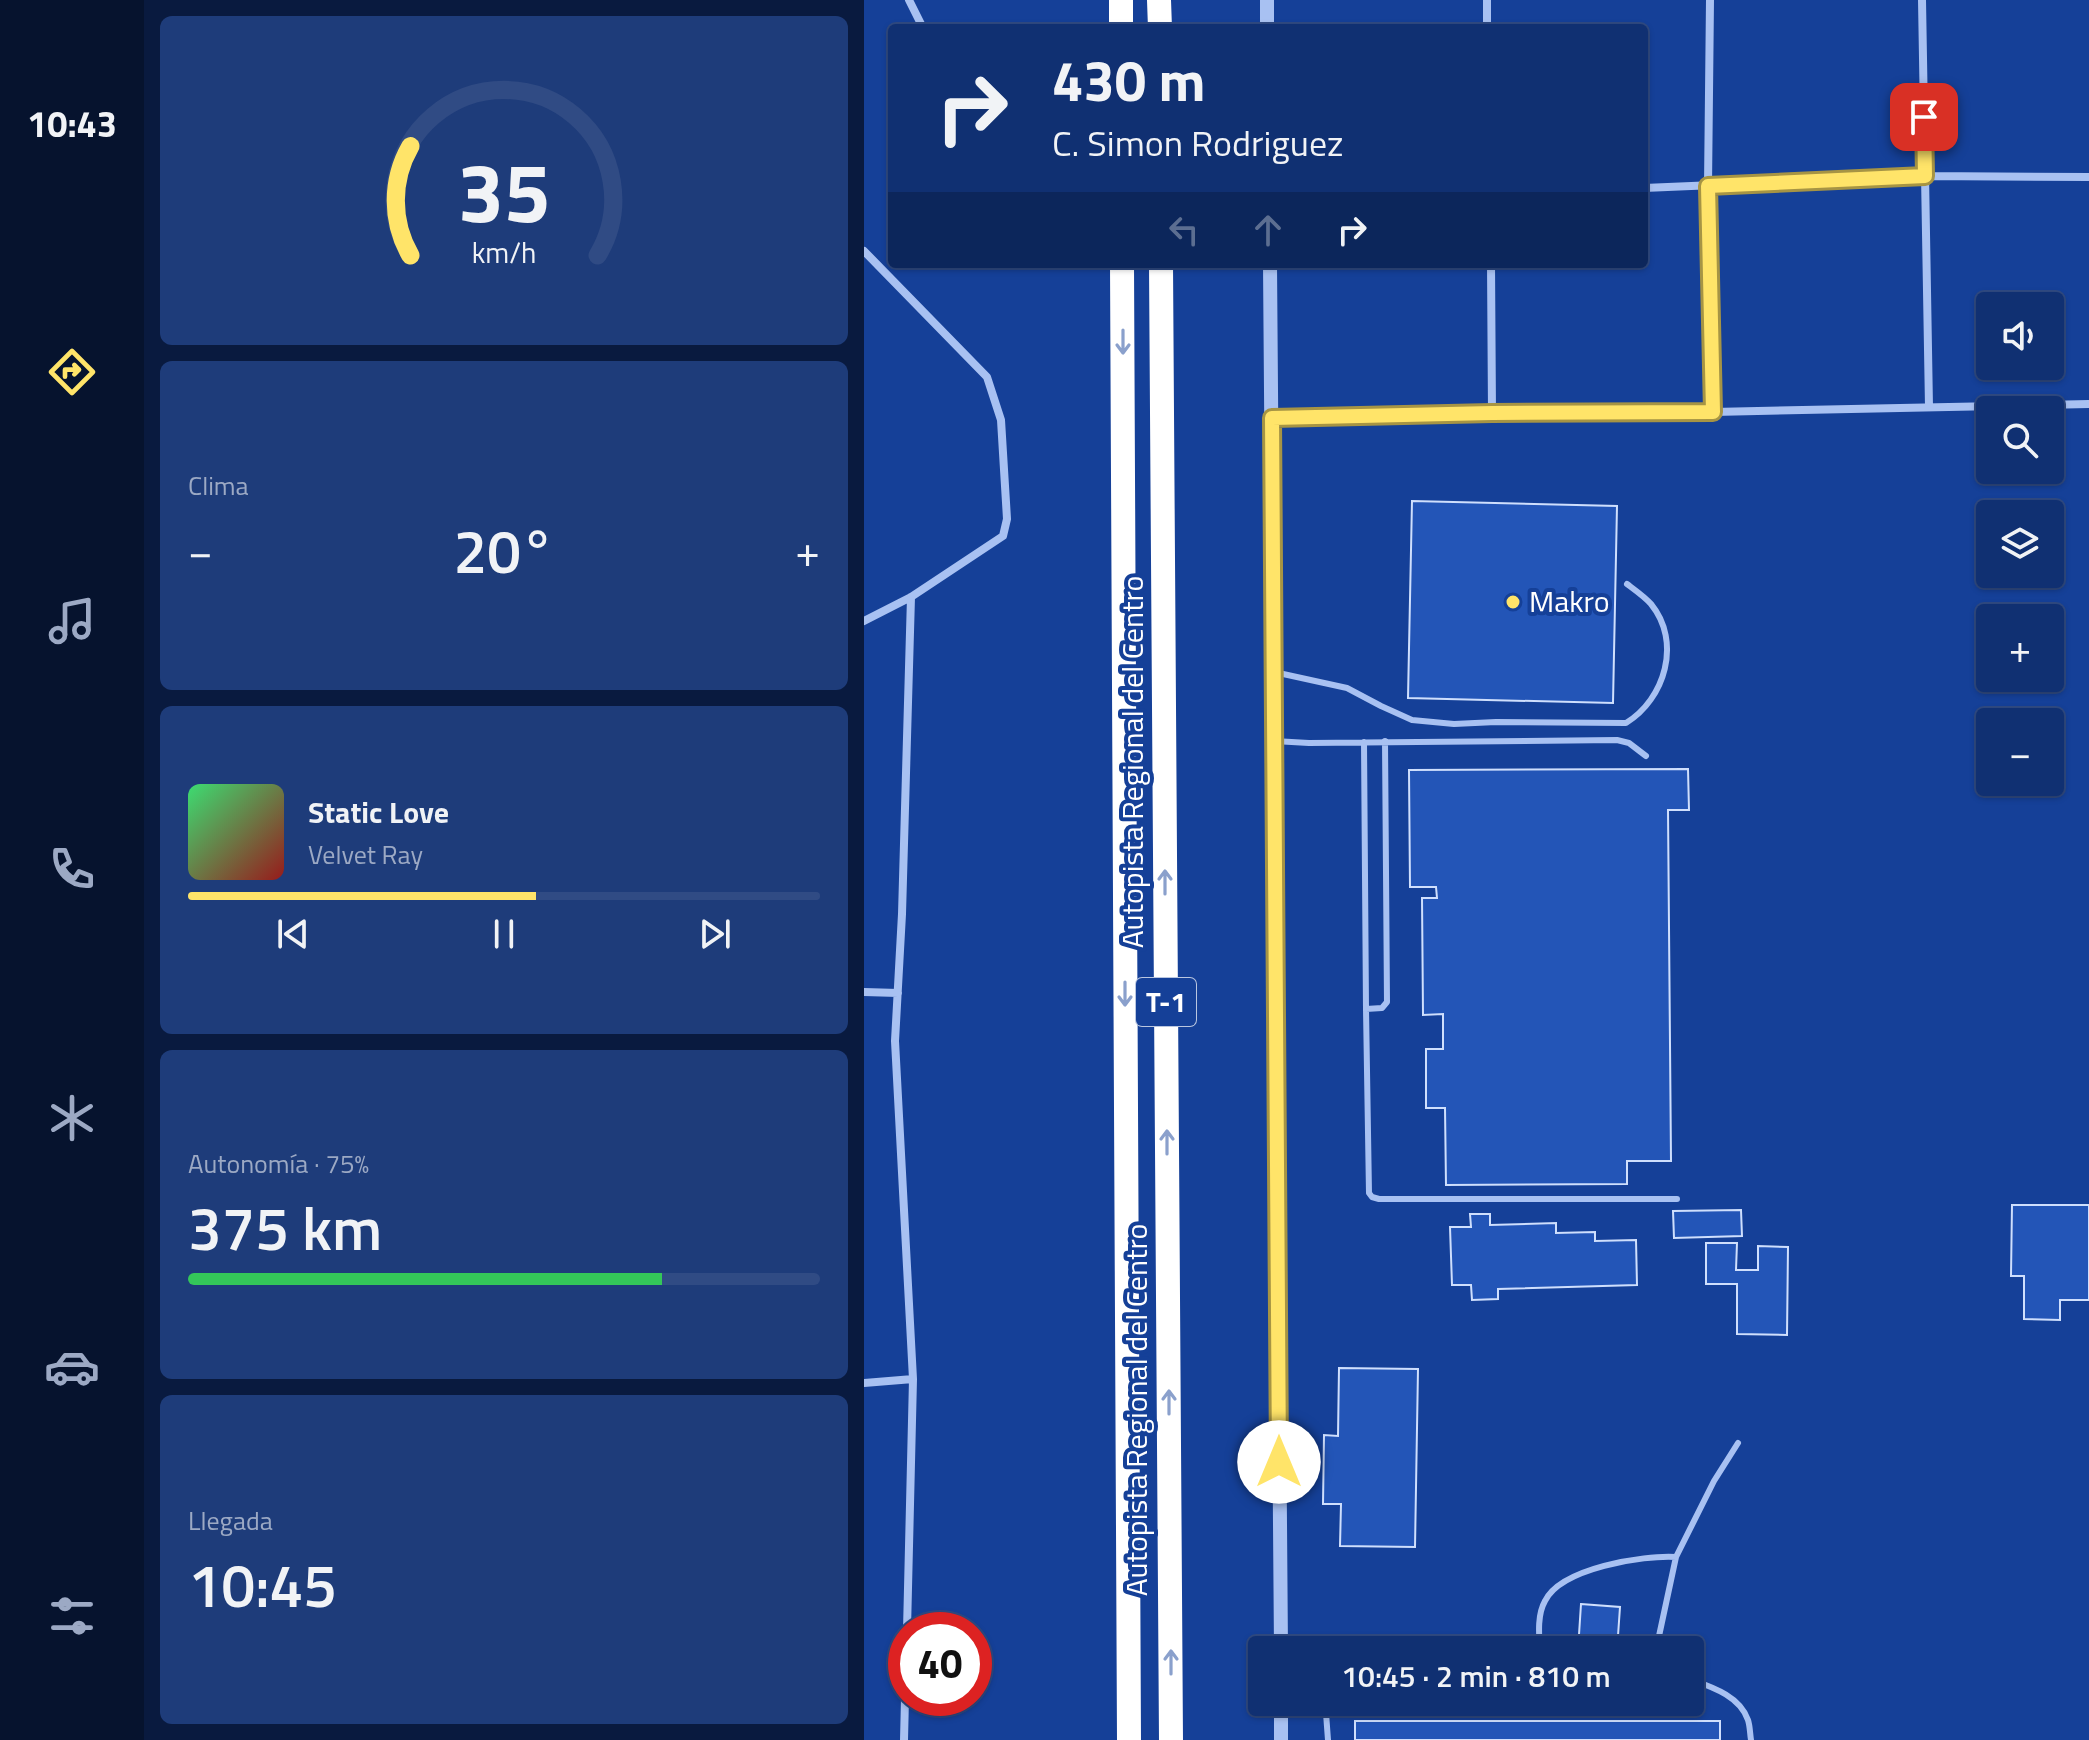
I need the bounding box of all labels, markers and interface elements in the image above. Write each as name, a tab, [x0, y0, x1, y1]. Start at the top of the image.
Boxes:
text: 430 m	[1052, 38, 1205, 123]
icon: right	[920, 56, 1024, 160]
pin	[1890, 83, 1958, 151]
icon: arrive	[1902, 95, 1946, 139]
text: 10:43	[27, 96, 117, 151]
text: C. Simon Rodriguez	[1052, 115, 1343, 170]
text: 35	[457, 128, 551, 254]
icon: left	[1162, 208, 1206, 252]
icon: ahead	[1246, 208, 1290, 252]
icon: right	[1330, 208, 1374, 252]
text: km/h	[472, 232, 536, 275]
map controls	[1976, 292, 2064, 796]
button: sound	[1976, 292, 2064, 380]
one-way arrow	[1115, 328, 1131, 355]
icon: directions	[44, 344, 100, 400]
button: search	[1976, 396, 2064, 484]
text: Clima	[188, 466, 249, 505]
button: layers	[1976, 500, 2064, 588]
text: 20°	[454, 505, 554, 596]
text: −	[188, 517, 213, 584]
text: +	[795, 517, 820, 584]
street label: Autopista Regional del Centro	[1109, 576, 1155, 948]
place label: Makro	[1529, 578, 1610, 624]
icon: music	[44, 593, 100, 649]
marker: Makro	[1504, 593, 1522, 611]
button: +	[1976, 604, 2064, 692]
button: −	[1976, 708, 2064, 796]
text: Static Love	[308, 789, 449, 835]
text: Velvet Ray	[308, 835, 423, 874]
icon: phone	[44, 841, 100, 897]
one-way arrow	[1157, 869, 1173, 896]
icon: previous	[271, 912, 315, 956]
icon: pause	[482, 912, 526, 956]
icon: next	[693, 912, 737, 956]
road number: T-1	[1136, 978, 1196, 1026]
one-way arrow	[1117, 980, 1133, 1007]
icon: climate	[44, 1090, 100, 1146]
one-way arrow	[1159, 1129, 1175, 1156]
text: Autonomía · 75%	[188, 1144, 369, 1183]
text: 375 km	[188, 1182, 382, 1273]
street label: Autopista Regional del Centro	[1113, 1224, 1159, 1596]
icon: car	[44, 1339, 100, 1395]
one-way arrow	[1161, 1389, 1177, 1416]
position arrow	[1237, 1420, 1321, 1504]
text: Llegada	[188, 1501, 273, 1540]
text: 10:45	[188, 1539, 337, 1630]
icon: filters	[44, 1588, 100, 1644]
speed limit sign: 40	[888, 1612, 992, 1716]
one-way arrow	[1163, 1649, 1179, 1676]
text: 10:45 · 2 min · 810 m	[1341, 1653, 1611, 1699]

